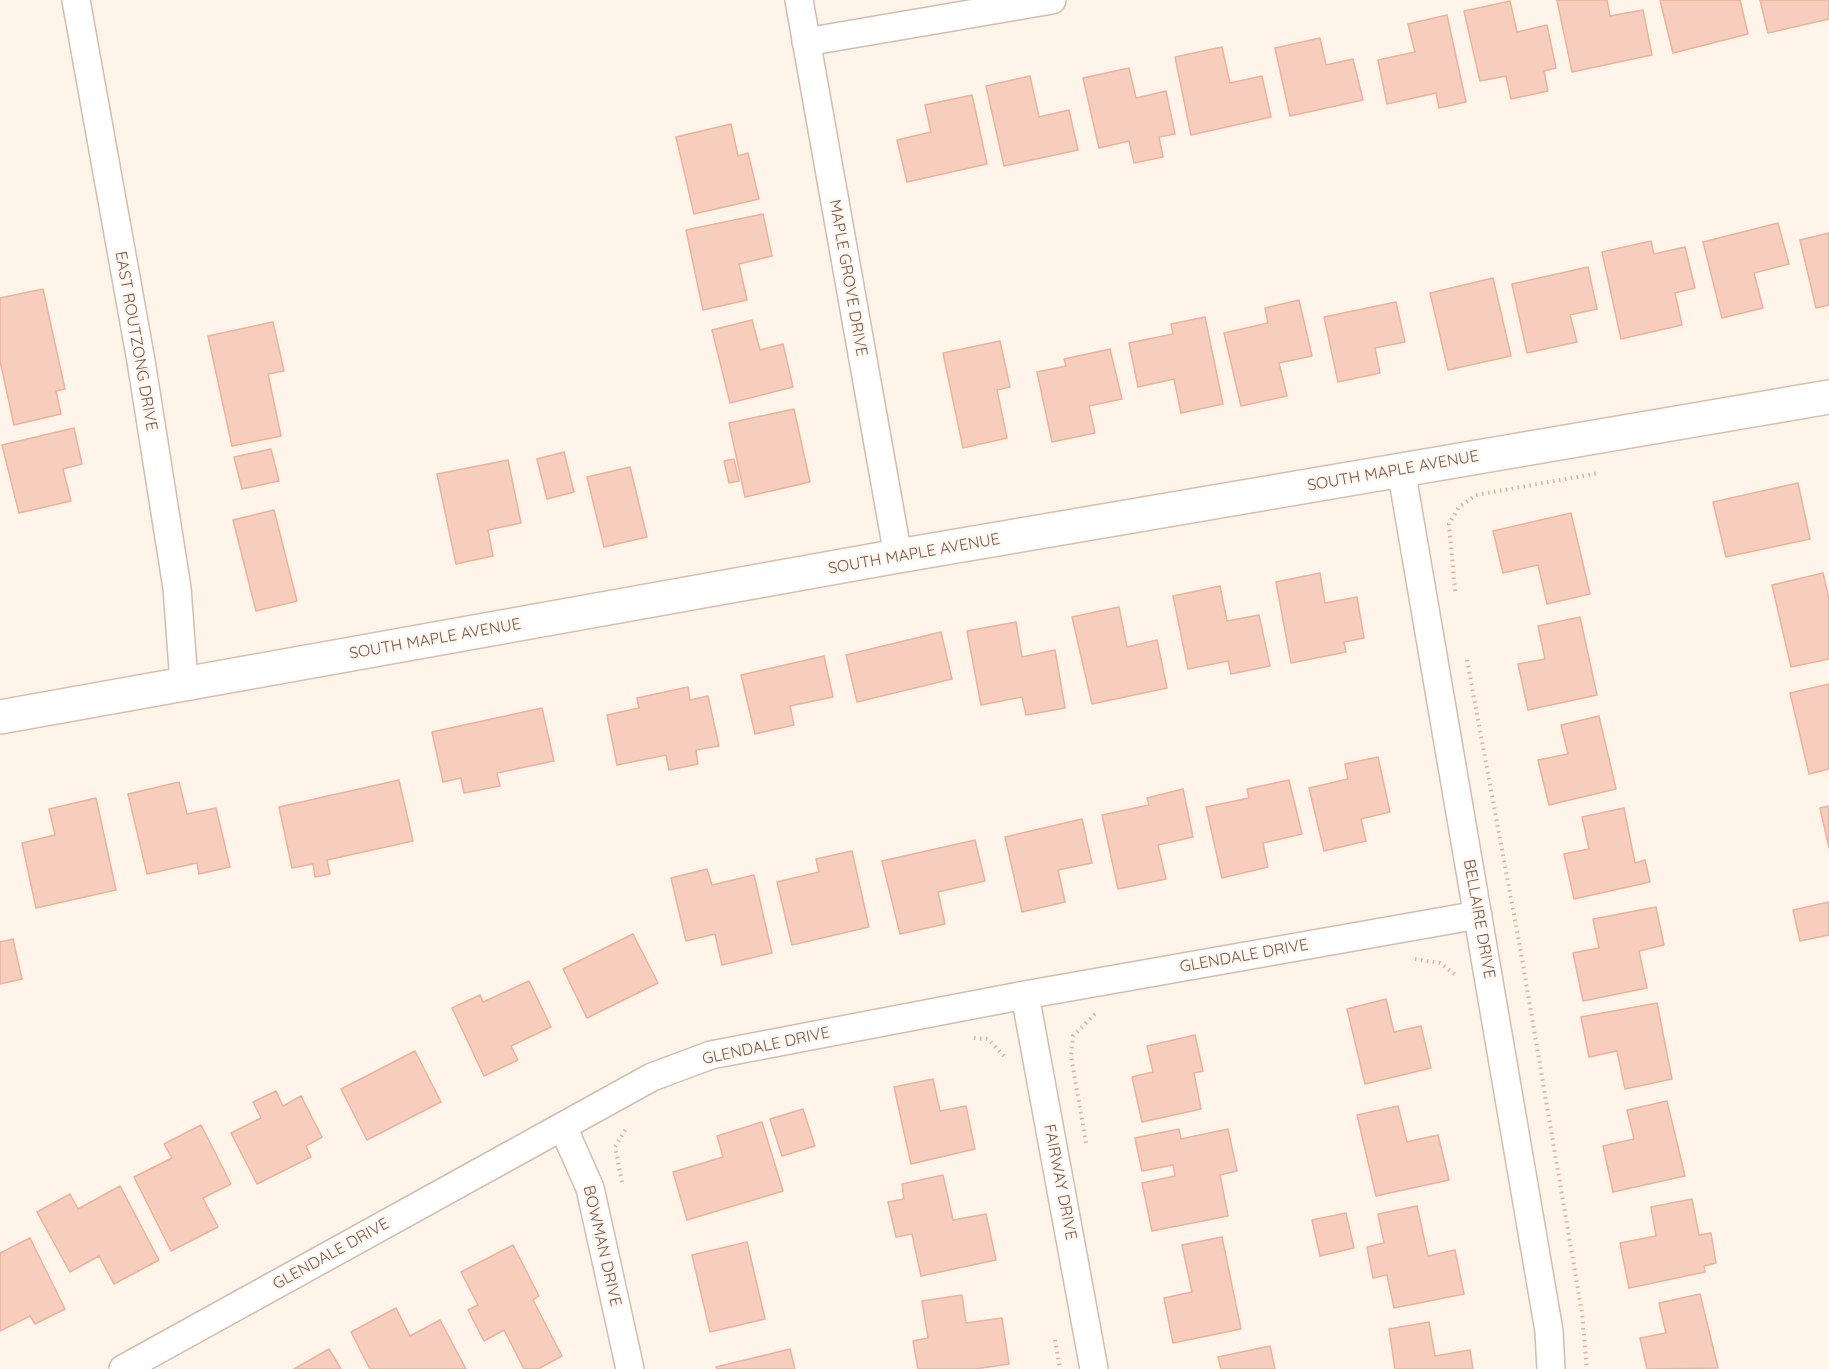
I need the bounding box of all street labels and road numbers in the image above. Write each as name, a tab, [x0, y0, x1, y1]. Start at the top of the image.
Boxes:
street label: MAPLE GROVE DRIVE	[825, 198, 871, 358]
street label: EAST ROUTZONG DRIVE	[111, 250, 161, 432]
street label: SOUTH MAPLE AVENUE	[1306, 446, 1480, 496]
street label: SOUTH MAPLE AVENUE	[827, 529, 1001, 579]
street label: SOUTH MAPLE AVENUE	[348, 614, 522, 664]
street label: BELLAIRE DRIVE	[1459, 858, 1499, 980]
street label: GLENDALE DRIVE	[1178, 935, 1310, 977]
street label: GLENDALE DRIVE	[700, 1023, 832, 1069]
street label: FAIRWAY DRIVE	[1039, 1122, 1081, 1242]
street label: BOWMAN DRIVE	[579, 1184, 625, 1308]
street label: GLENDALE DRIVE	[269, 1214, 393, 1294]

